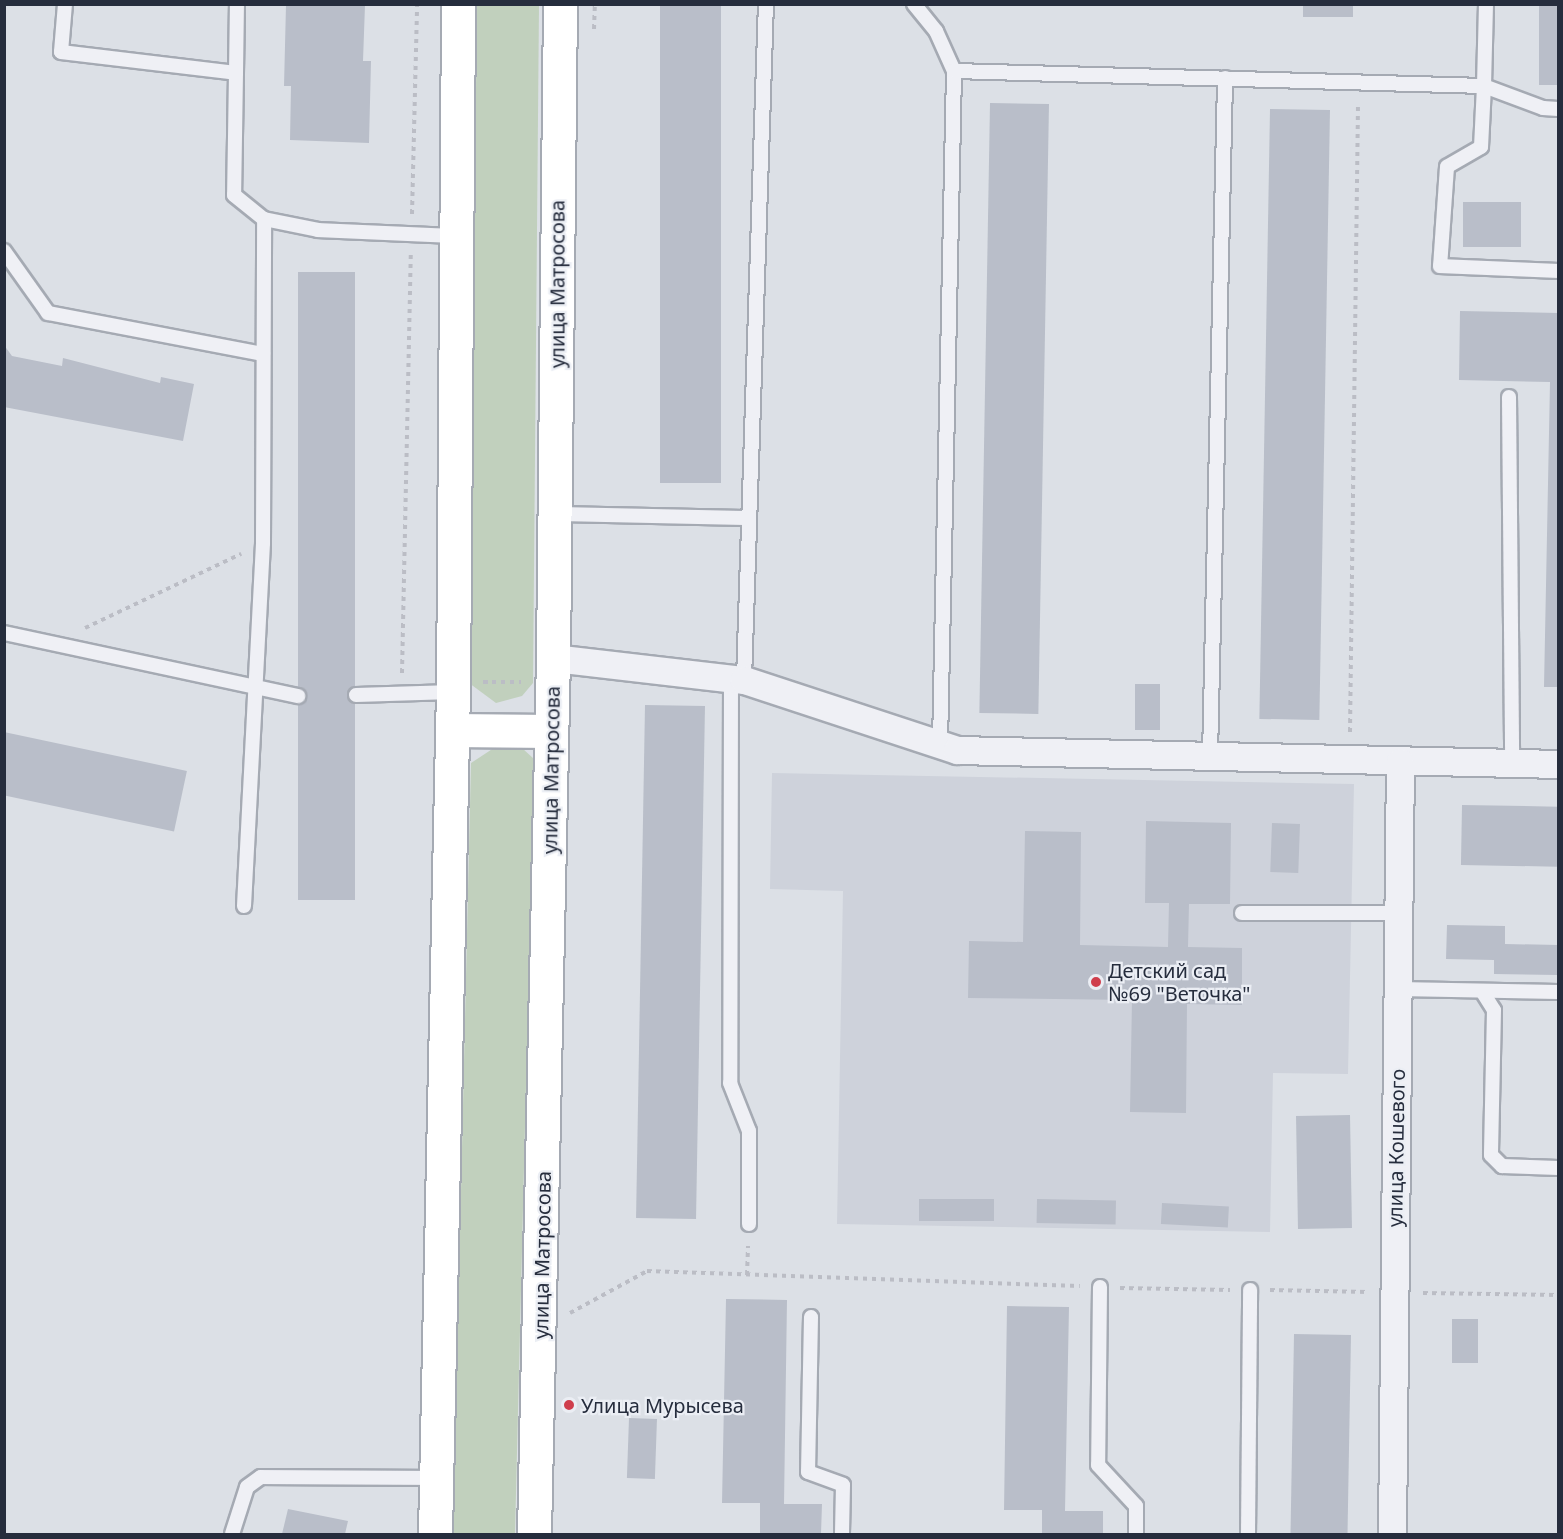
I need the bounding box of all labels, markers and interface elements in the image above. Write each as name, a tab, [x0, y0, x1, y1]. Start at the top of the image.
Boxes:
street label: улица Матросова	[545, 200, 569, 368]
street label: улица Матросова	[538, 686, 564, 854]
place label: Детский сад №69 "Веточка"	[1108, 958, 1250, 1005]
marker: Детский сад №69 "Веточка"	[1089, 975, 1103, 989]
street label: улица Кошевого	[1383, 1069, 1409, 1227]
street label: улица Матросова	[529, 1171, 555, 1339]
place label: Улица Мурысева	[581, 1393, 744, 1417]
marker: Улица Мурысева	[562, 1398, 576, 1412]

